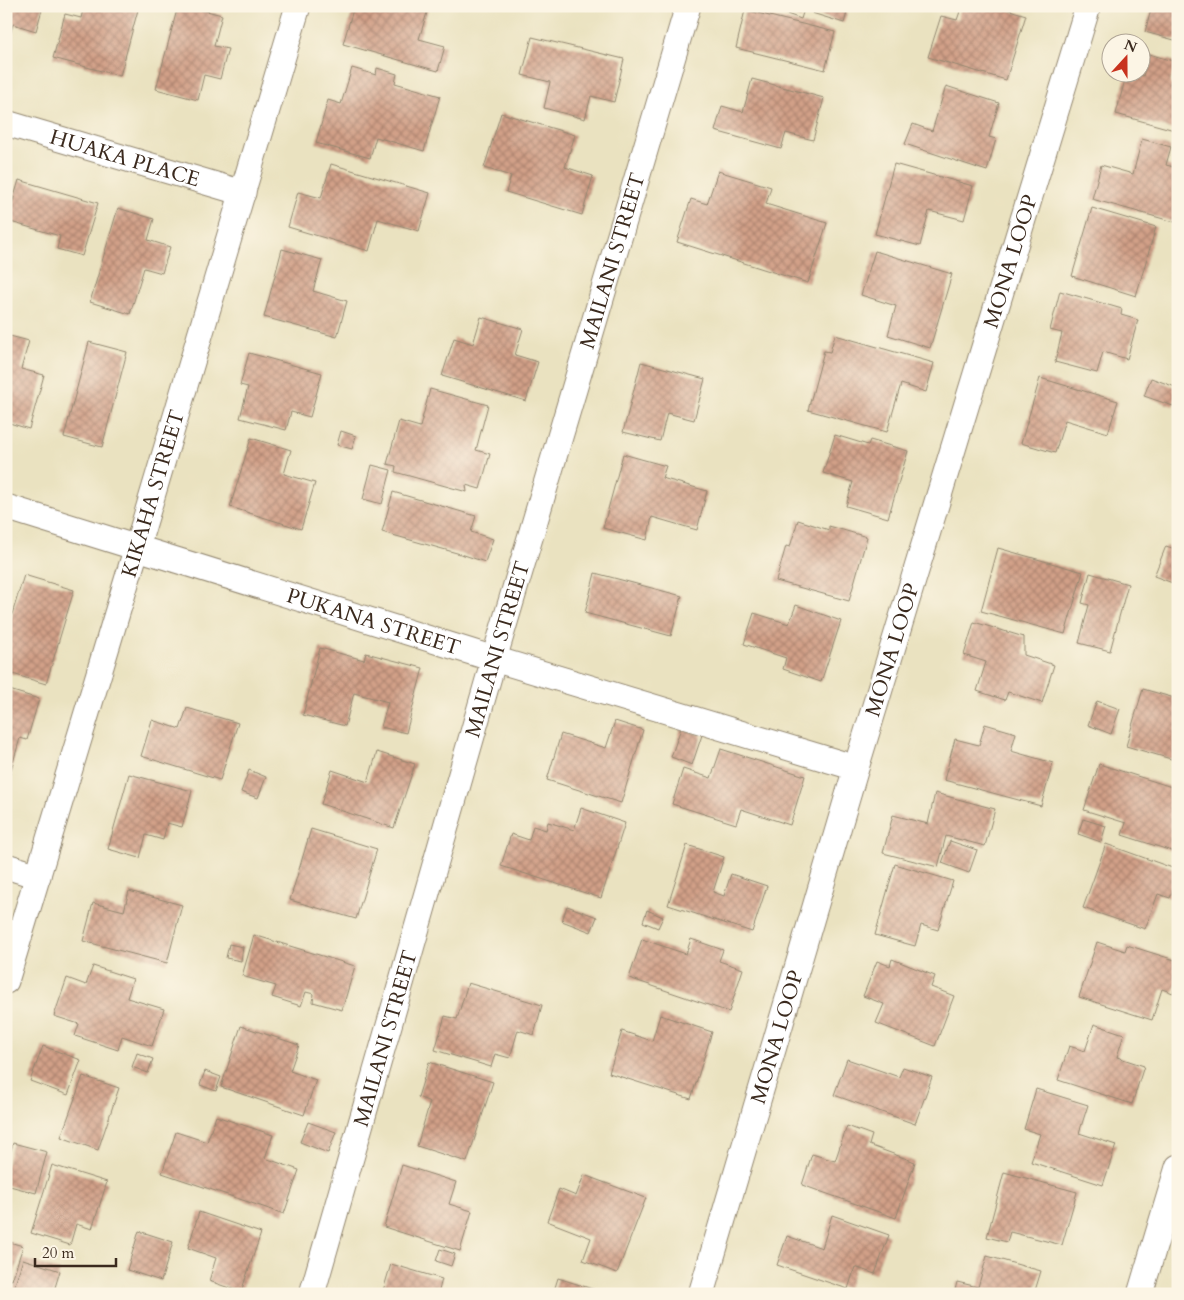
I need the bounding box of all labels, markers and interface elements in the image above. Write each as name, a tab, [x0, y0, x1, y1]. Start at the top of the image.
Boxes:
north arrow	[1102, 32, 1152, 82]
text: N	[1121, 35, 1140, 57]
street label: HUAKA PLACE	[46, 122, 203, 194]
street label: MAILANI STREET	[572, 169, 652, 352]
street label: MONA LOOP	[976, 191, 1044, 332]
street label: KIKAHA STREET	[114, 406, 192, 581]
street label: MAILANI STREET	[458, 558, 537, 741]
street label: MONA LOOP	[858, 580, 926, 720]
street label: PUKANA STREET	[283, 581, 464, 662]
street label: MAILANI STREET	[346, 947, 424, 1130]
street label: MONA LOOP	[743, 967, 810, 1107]
scale bar	[35, 1235, 116, 1267]
text: 20 m	[42, 1243, 74, 1263]

